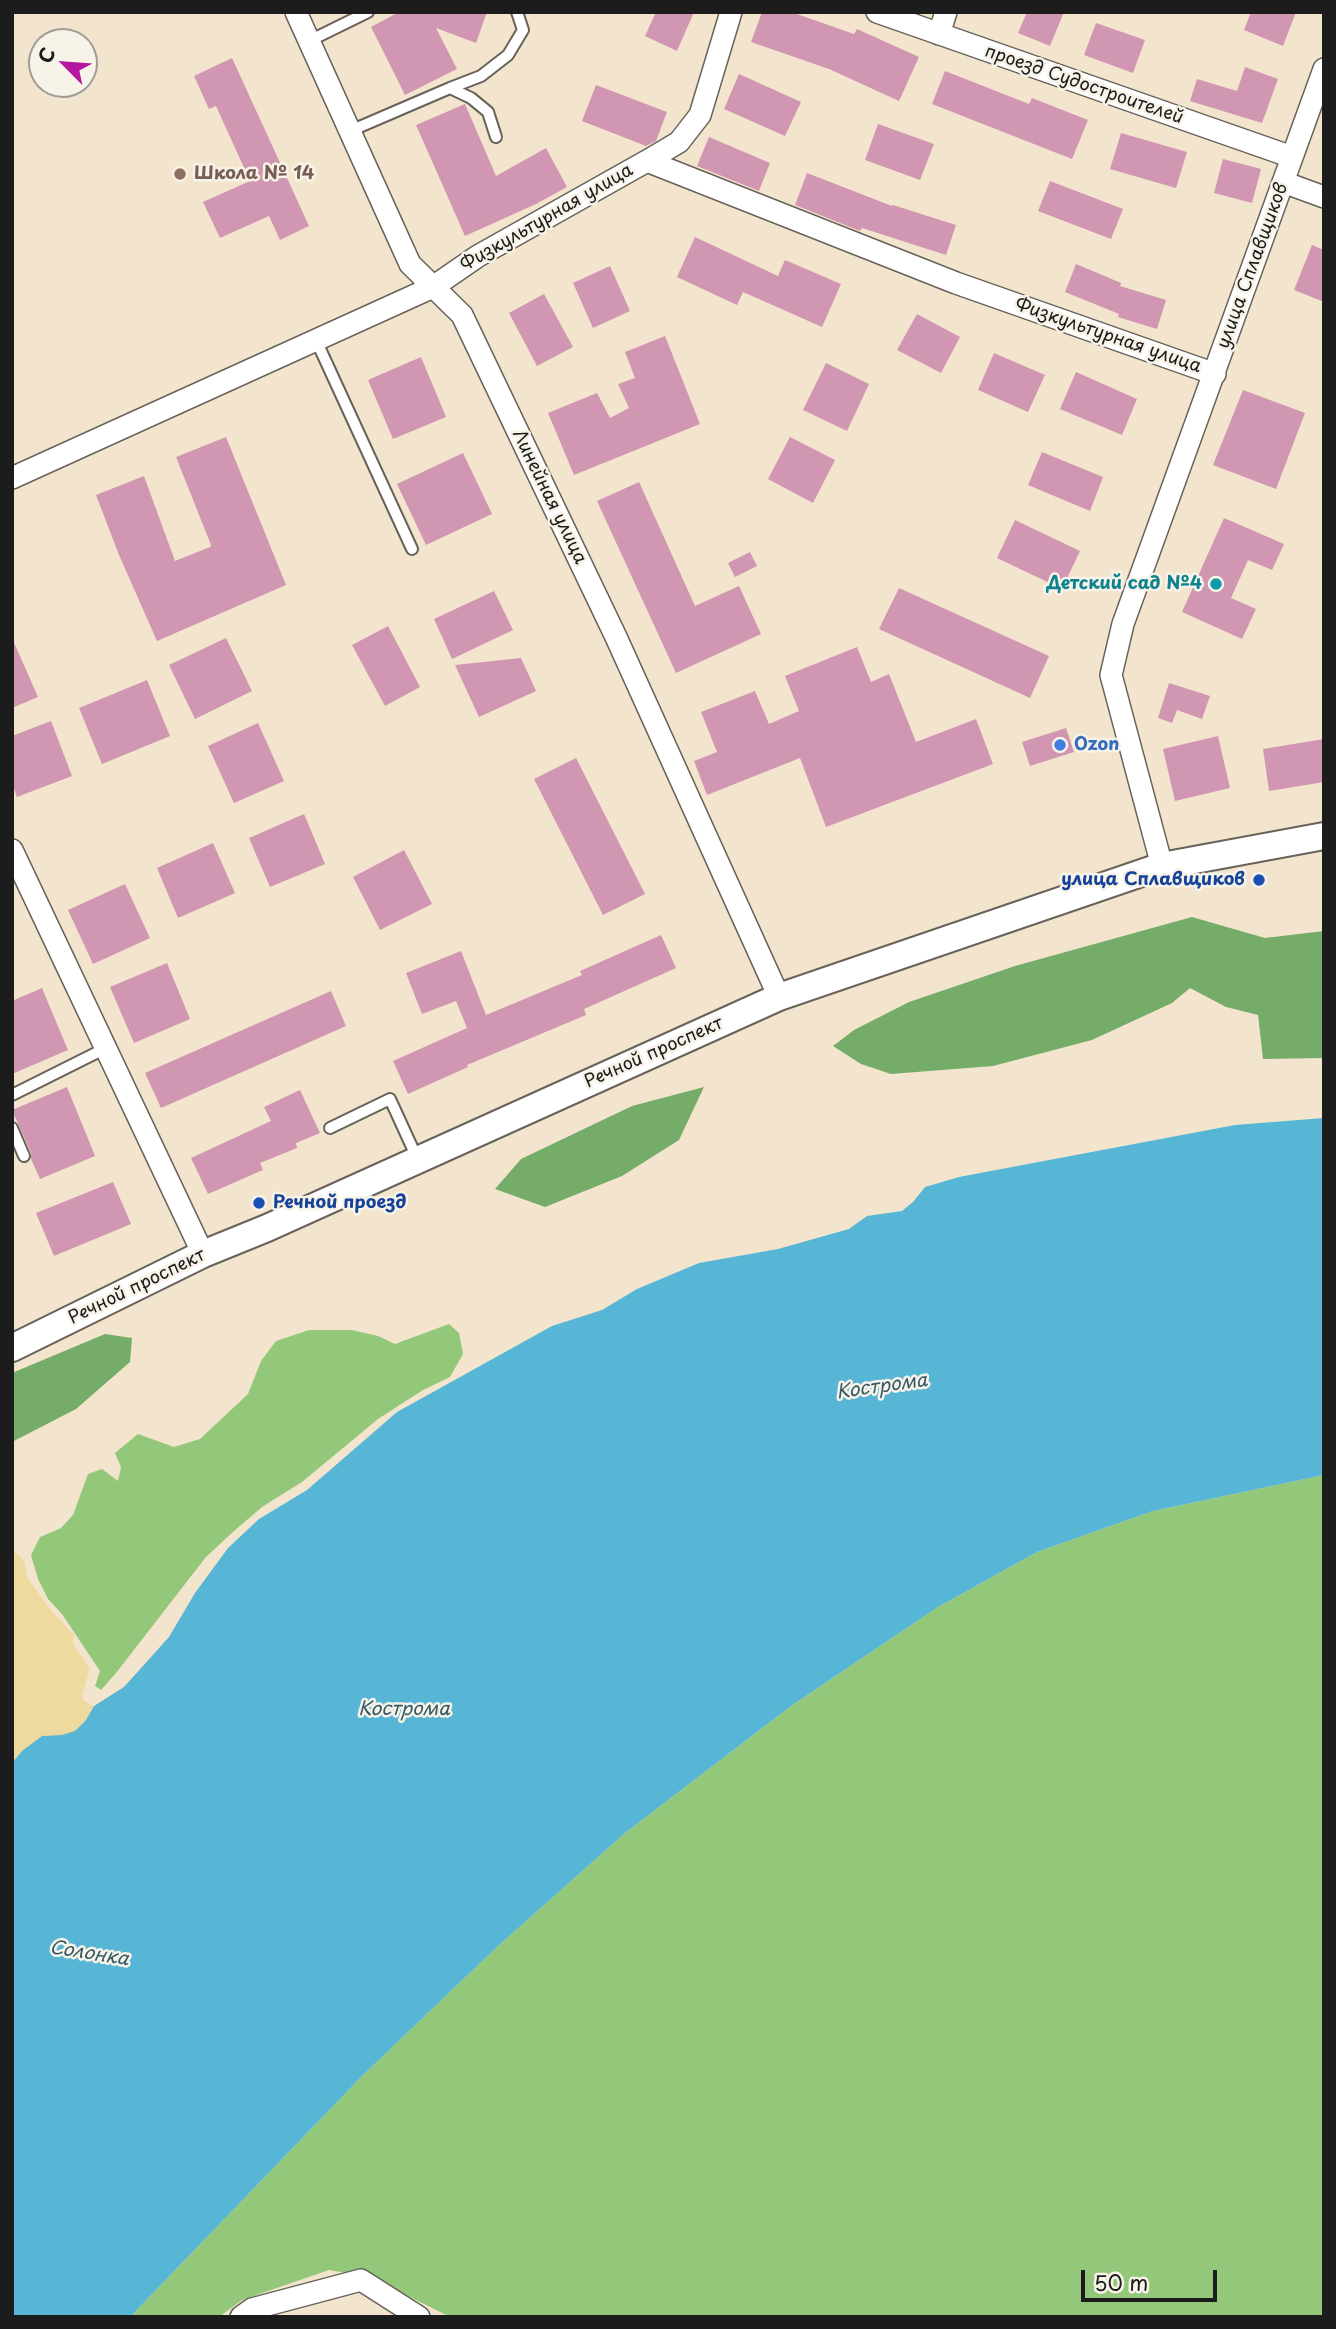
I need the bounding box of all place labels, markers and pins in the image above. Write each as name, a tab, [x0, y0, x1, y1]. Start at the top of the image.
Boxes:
place label: Школа № 14	[194, 163, 314, 185]
marker: Школа № 14	[172, 166, 188, 182]
place label: Детский сад №4	[1046, 573, 1202, 595]
marker: Детский сад №4	[1208, 576, 1224, 592]
place label: Ozon	[1074, 734, 1119, 756]
marker: Ozon	[1052, 737, 1068, 753]
place label: улица Сплавщиков	[1061, 869, 1245, 891]
marker: улица Сплавщиков	[1251, 872, 1267, 888]
place label: Речной проезд	[273, 1192, 406, 1214]
marker: Речной проезд	[251, 1195, 267, 1211]

